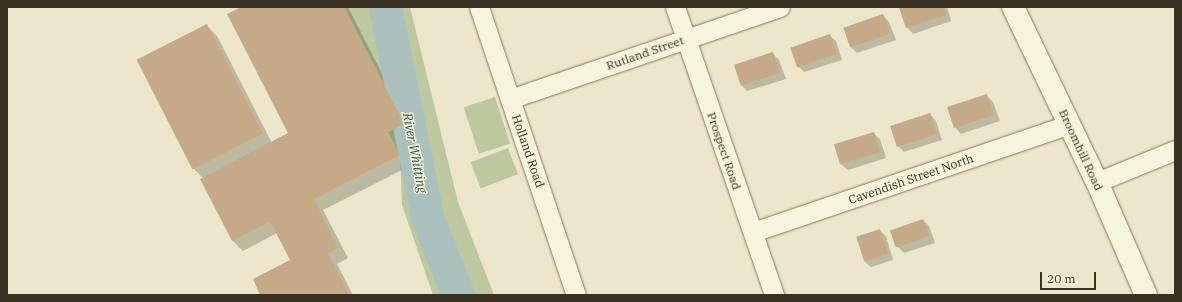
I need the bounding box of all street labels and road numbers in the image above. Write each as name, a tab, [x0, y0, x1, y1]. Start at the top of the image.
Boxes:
street label: Rutland Street	[604, 33, 686, 73]
street label: Broomhill Road	[1056, 107, 1106, 193]
street label: Prospect Road	[704, 110, 744, 192]
street label: Holland Road	[509, 113, 547, 189]
street label: Cavendish Street North	[847, 151, 975, 207]

